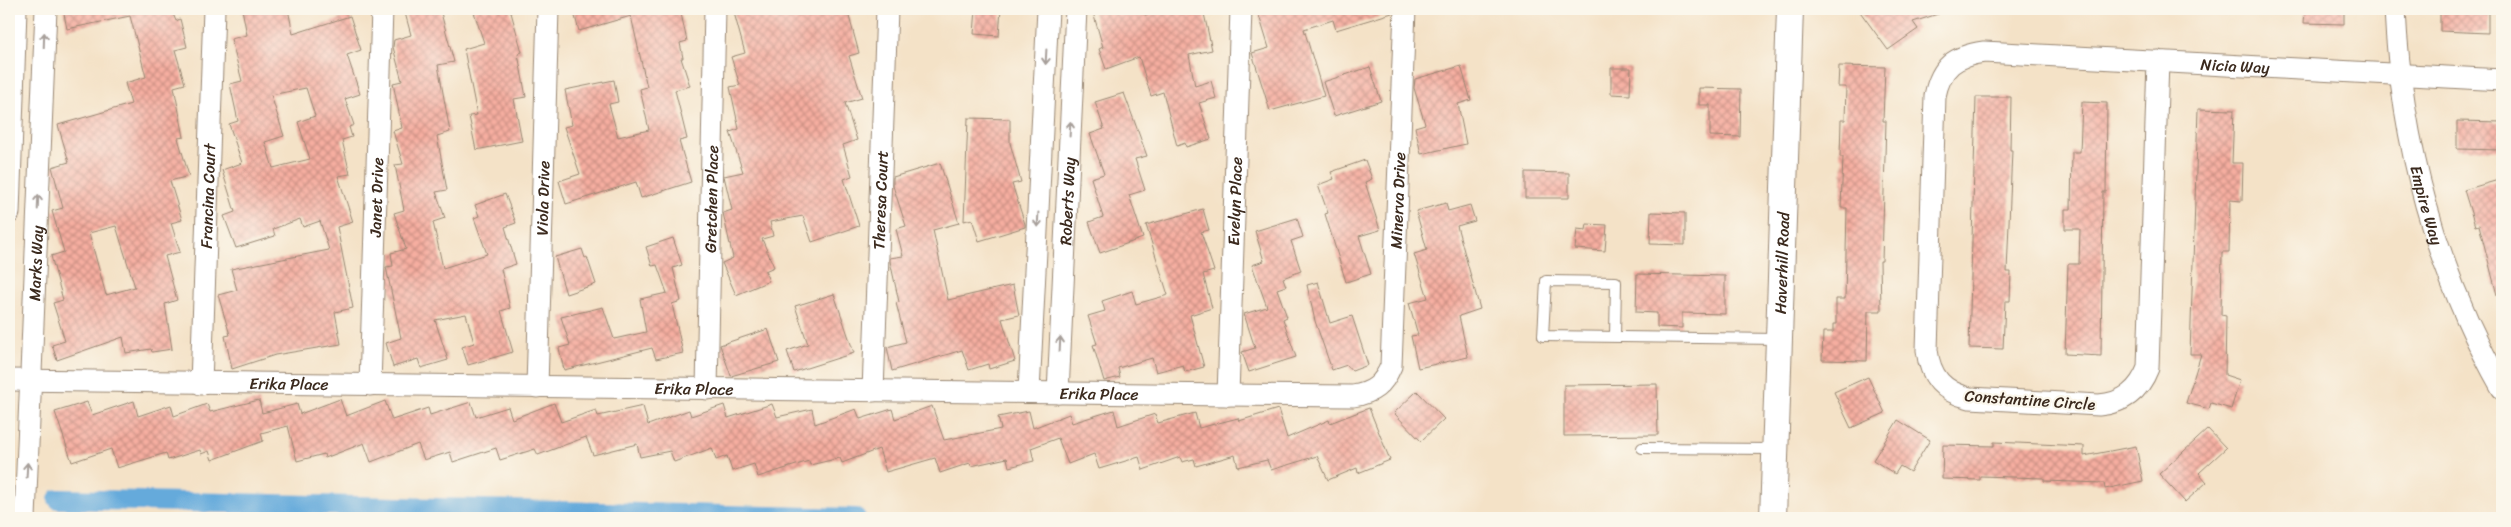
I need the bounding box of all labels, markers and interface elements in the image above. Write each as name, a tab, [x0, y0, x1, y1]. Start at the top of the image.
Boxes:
one-way arrow	[40, 32, 49, 48]
one-way arrow	[1041, 49, 1050, 65]
street label: Nicia Way	[2200, 49, 2271, 82]
one-way arrow	[1066, 122, 1075, 138]
street label: Francina Court	[191, 143, 224, 249]
street label: Gretchen Place	[695, 145, 727, 253]
street label: Theresa Court	[864, 150, 896, 250]
street label: Minerva Drive	[1381, 151, 1414, 249]
street label: Roberts Way	[1050, 156, 1084, 246]
street label: Evelyn Place	[1219, 156, 1251, 246]
street label: Janet Drive	[360, 157, 392, 238]
street label: Viola Drive	[527, 160, 558, 236]
street label: Empire Way	[2402, 162, 2452, 249]
one-way arrow	[34, 195, 43, 211]
street label: Haverhill Road	[1765, 210, 1798, 315]
one-way arrow	[1033, 211, 1042, 227]
street label: Marks Way	[19, 224, 52, 302]
one-way arrow	[1055, 336, 1065, 352]
street label: Erika Place	[249, 368, 329, 398]
street label: Erika Place	[654, 373, 734, 403]
street label: Erika Place	[1059, 378, 1139, 408]
street label: Constantine Circle	[1964, 381, 2097, 419]
one-way arrow	[23, 462, 32, 478]

